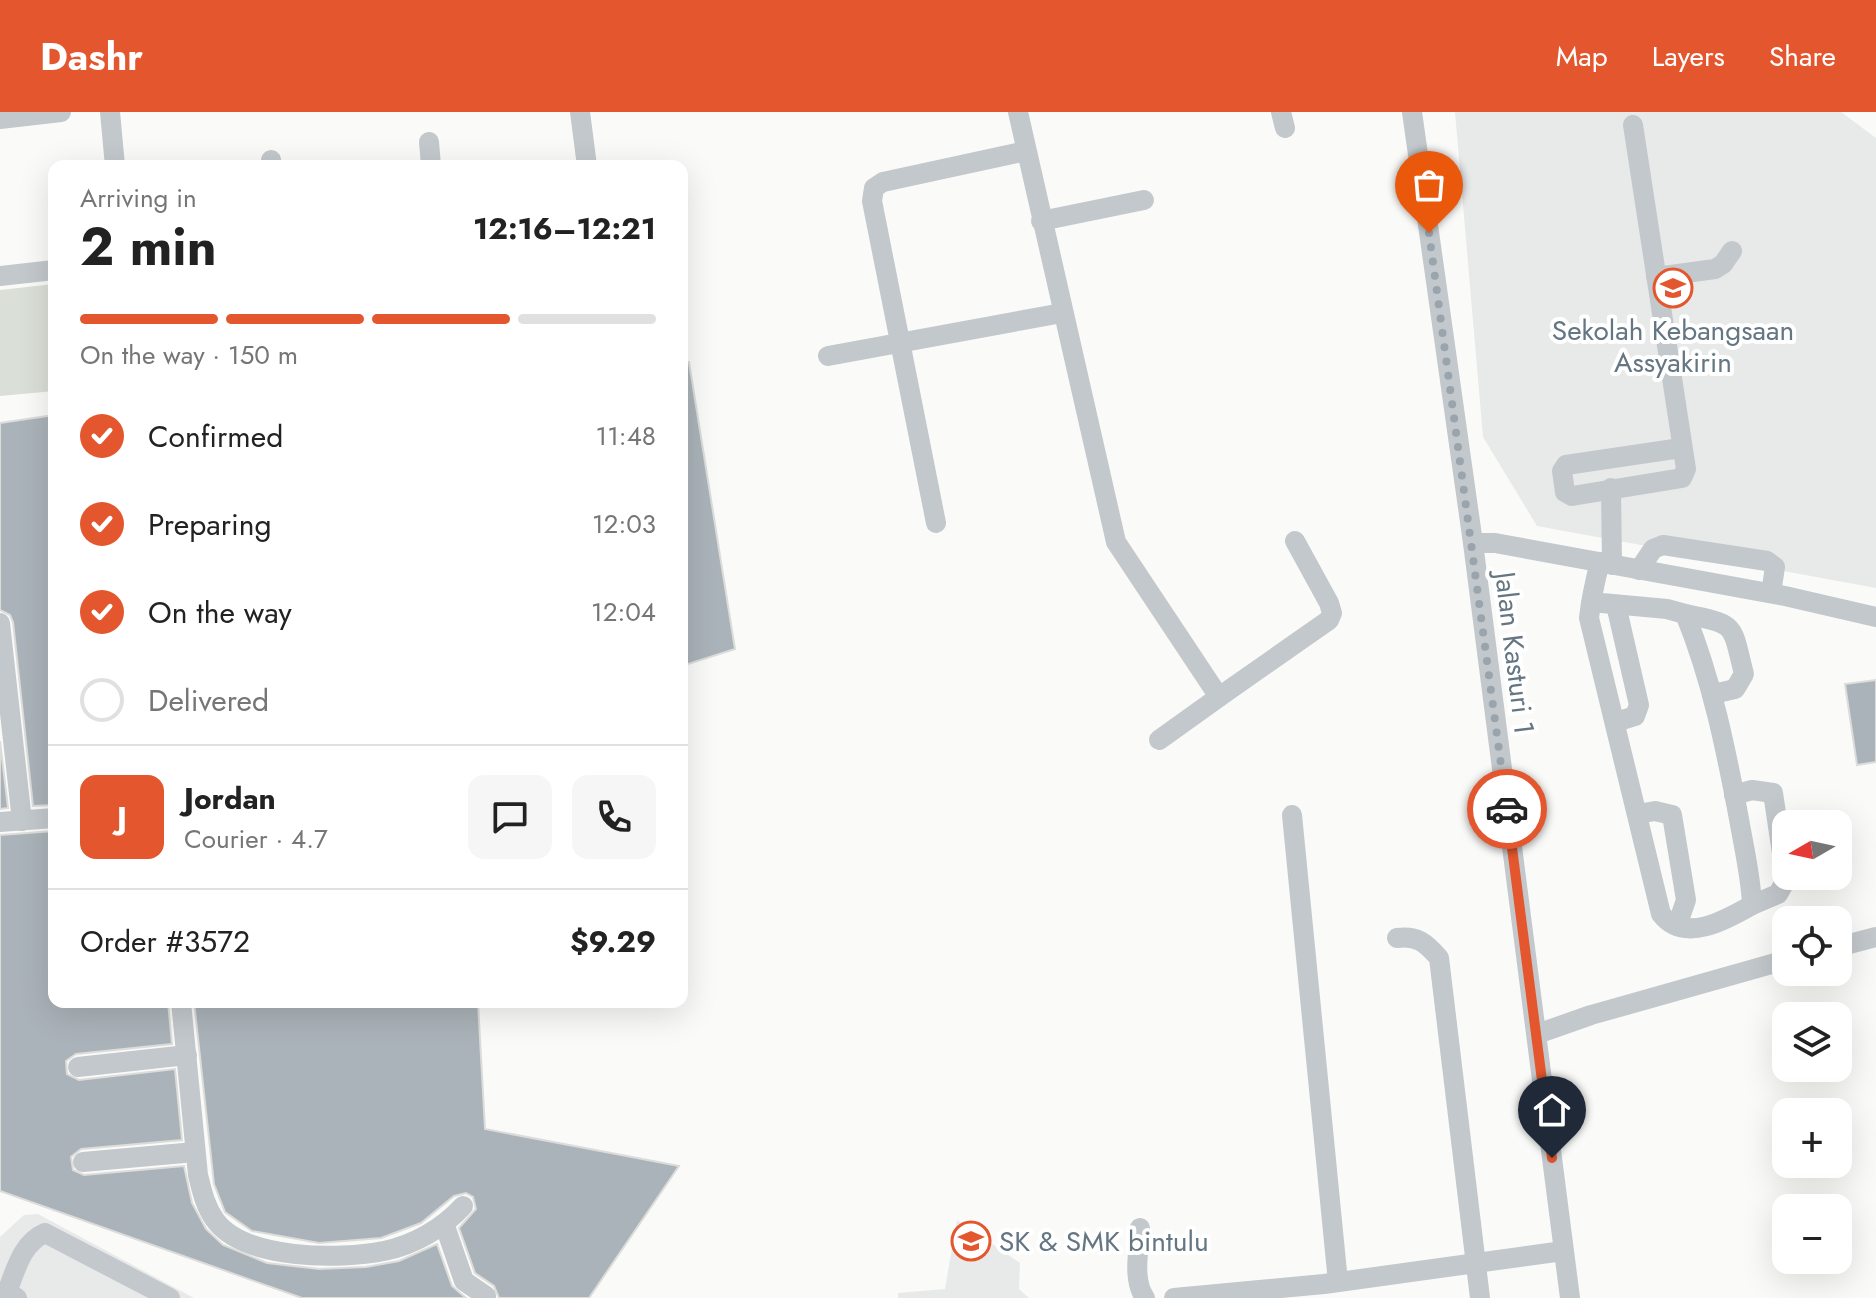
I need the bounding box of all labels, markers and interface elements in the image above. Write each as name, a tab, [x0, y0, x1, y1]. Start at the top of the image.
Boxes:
text: Dashr	[40, 29, 143, 84]
text: Map	[1556, 36, 1608, 77]
text: Layers	[1652, 36, 1725, 77]
text: Share	[1769, 36, 1836, 77]
pin	[1395, 151, 1463, 233]
icon: bag	[1407, 163, 1451, 207]
text: Arriving in	[80, 179, 197, 217]
text: 12:16–12:21	[473, 207, 656, 250]
text: 2 min	[80, 209, 217, 285]
school or university icon: Sekolah Kebangsaan Assyakirin	[1652, 267, 1694, 309]
place label: Sekolah Kebangsaan Assyakirin	[1552, 310, 1794, 383]
text: On the way · 150 m	[80, 336, 298, 374]
icon: check	[80, 414, 124, 458]
text: Confirmed	[148, 415, 283, 458]
text: 11:48	[595, 417, 656, 455]
icon: check	[80, 502, 124, 546]
text: Preparing	[148, 503, 272, 546]
text: 12:03	[592, 505, 656, 543]
street label: Jalan Kasturi 1	[1484, 566, 1545, 736]
icon: check	[80, 590, 124, 634]
text: On the way	[148, 591, 292, 634]
text: 12:04	[591, 593, 656, 631]
text: Delivered	[148, 679, 269, 722]
courier	[1467, 769, 1547, 849]
button: chat	[468, 775, 552, 859]
button: phone	[572, 775, 656, 859]
text: Jordan	[184, 777, 276, 820]
icon: car	[1485, 787, 1529, 831]
text: J	[117, 796, 127, 839]
north arrow	[1772, 810, 1852, 890]
map controls	[1772, 810, 1852, 1274]
text: Courier · 4.7	[184, 820, 328, 858]
button: locate	[1772, 906, 1852, 986]
text: Order #3572	[80, 920, 250, 963]
text: $9.29	[570, 920, 656, 963]
button: layers	[1772, 1002, 1852, 1082]
pin	[1518, 1076, 1586, 1158]
icon: home	[1530, 1088, 1574, 1132]
button: +	[1772, 1098, 1852, 1178]
button: −	[1772, 1194, 1852, 1274]
school or university icon: SK & SMK bintulu	[950, 1220, 992, 1262]
place label: SK & SMK bintulu	[999, 1221, 1209, 1262]

